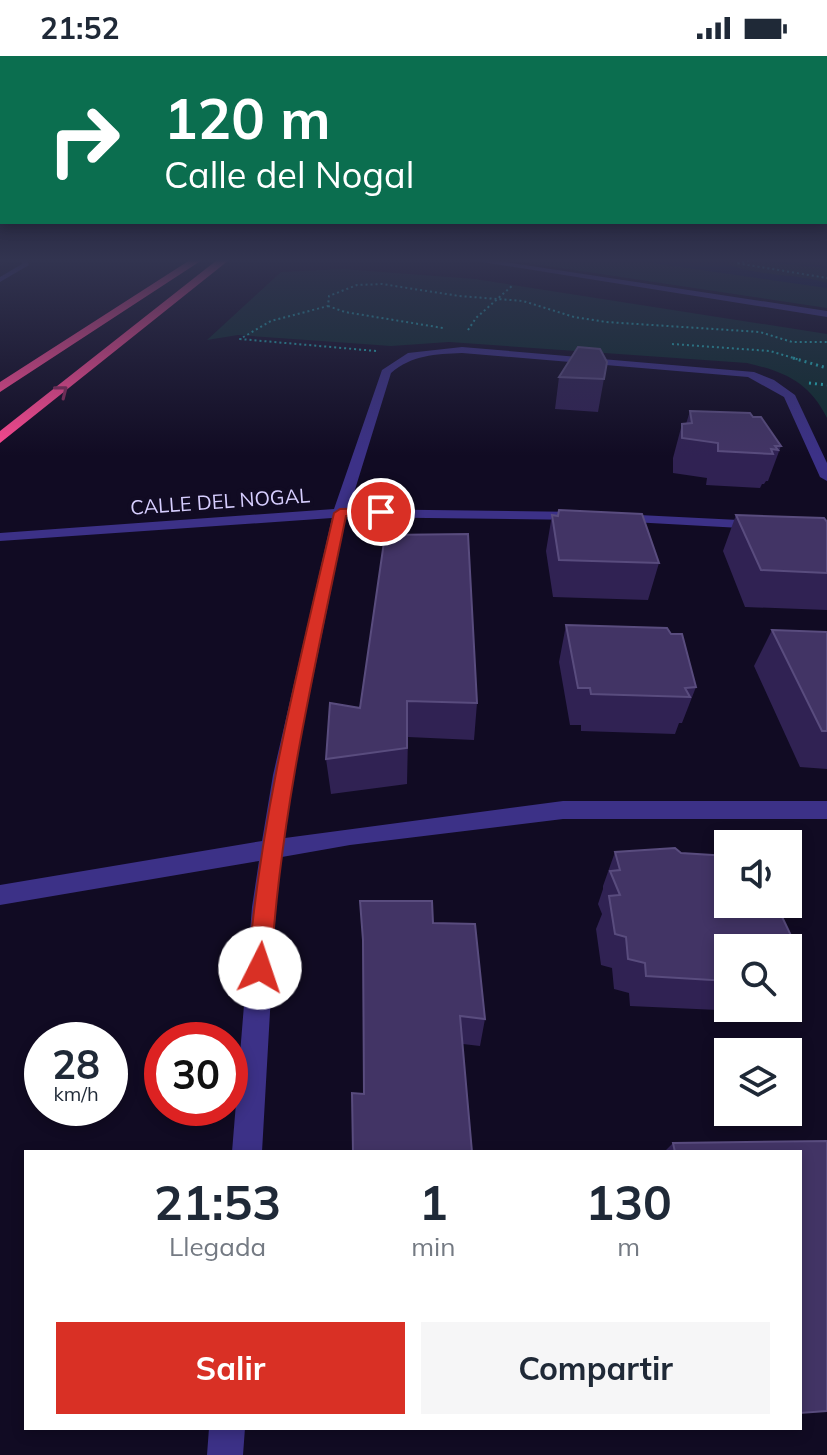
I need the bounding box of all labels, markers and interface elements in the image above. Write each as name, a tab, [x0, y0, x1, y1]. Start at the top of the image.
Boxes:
text: 21:52	[40, 9, 119, 47]
text: 120 m	[164, 83, 331, 153]
icon: right	[32, 88, 136, 192]
text: Calle del Nogal	[164, 152, 414, 197]
one-way arrow	[53, 386, 68, 400]
pin	[347, 478, 415, 546]
street label: CALLE DEL NOGAL	[129, 482, 311, 520]
icon: arrive	[359, 490, 403, 534]
map controls	[714, 830, 802, 1126]
button: sound	[714, 830, 802, 918]
position arrow	[218, 926, 302, 1010]
button: search	[714, 934, 802, 1022]
speed limit sign: 30	[144, 1022, 248, 1126]
button: layers	[714, 1038, 802, 1126]
text: 28	[52, 1039, 100, 1089]
text: km/h	[53, 1081, 99, 1106]
text: 21:53	[154, 1172, 281, 1232]
text: 1	[419, 1172, 448, 1232]
text: 130	[586, 1172, 672, 1232]
text: Llegada	[169, 1230, 266, 1263]
text: min	[411, 1230, 455, 1263]
text: m	[617, 1230, 640, 1263]
button: Salir	[56, 1322, 405, 1414]
button: Compartir	[421, 1322, 770, 1414]

